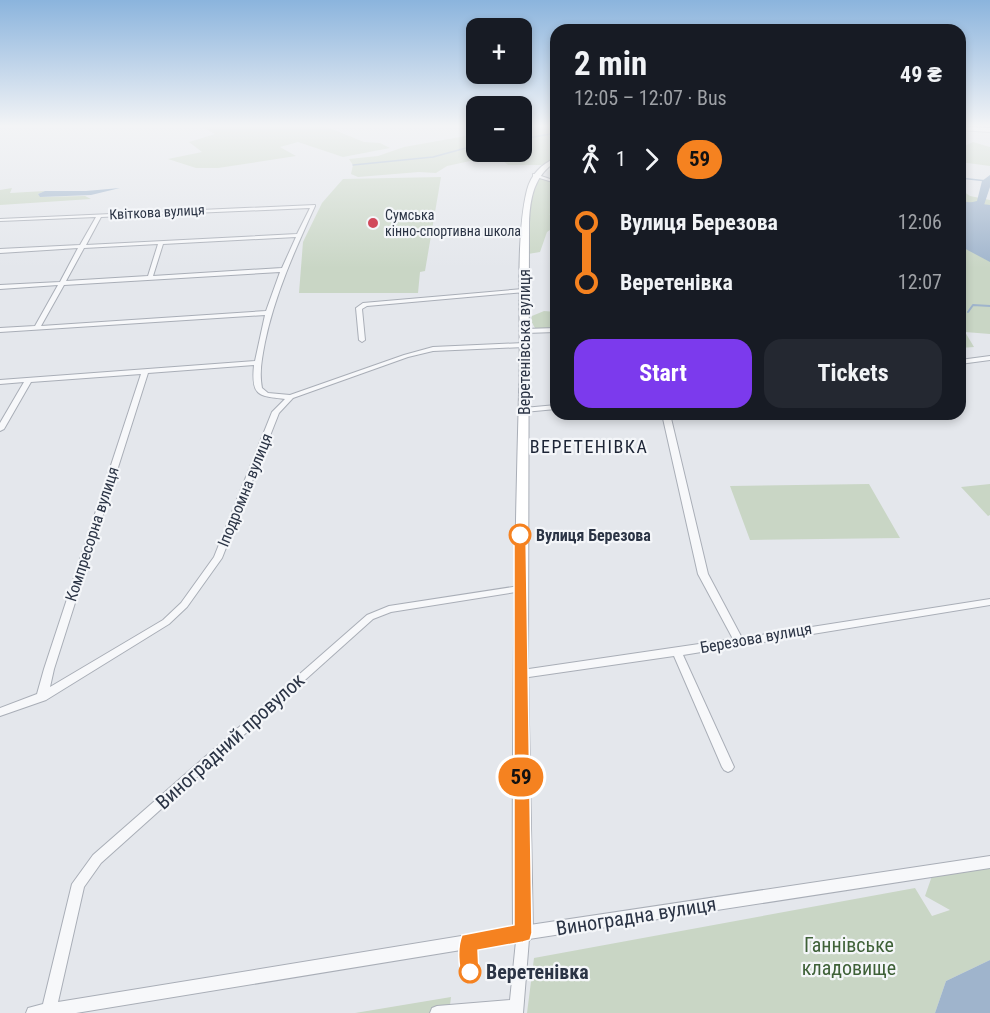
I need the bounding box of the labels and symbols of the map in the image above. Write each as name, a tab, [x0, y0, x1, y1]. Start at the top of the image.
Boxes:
street label: Квіткова вулиця	[109, 202, 205, 222]
place label: Сумська кінно-спортивна школа	[385, 207, 521, 239]
marker: Сумська кінно-спортивна школа	[366, 216, 380, 230]
street label: Веретенівська вулиця	[515, 269, 534, 415]
street label: Іподромна вулиця	[214, 430, 276, 550]
district label: ВЕРЕТЕНІВКА	[530, 436, 648, 457]
street label: Компресорна вулиця	[61, 464, 123, 604]
marker: Вулиця Березова	[509, 524, 531, 546]
place label: Вулиця Березова	[536, 526, 651, 545]
street label: Березова вулиця	[699, 619, 813, 657]
street label: Виноградний провулок	[151, 668, 310, 814]
line badge: 59	[494, 758, 548, 796]
street label: Виноградна вулиця	[554, 891, 718, 941]
park label: Ганнівське кладовище	[802, 933, 896, 980]
place label: Веретенівка	[486, 960, 589, 984]
marker: Веретенівка	[459, 961, 481, 983]

